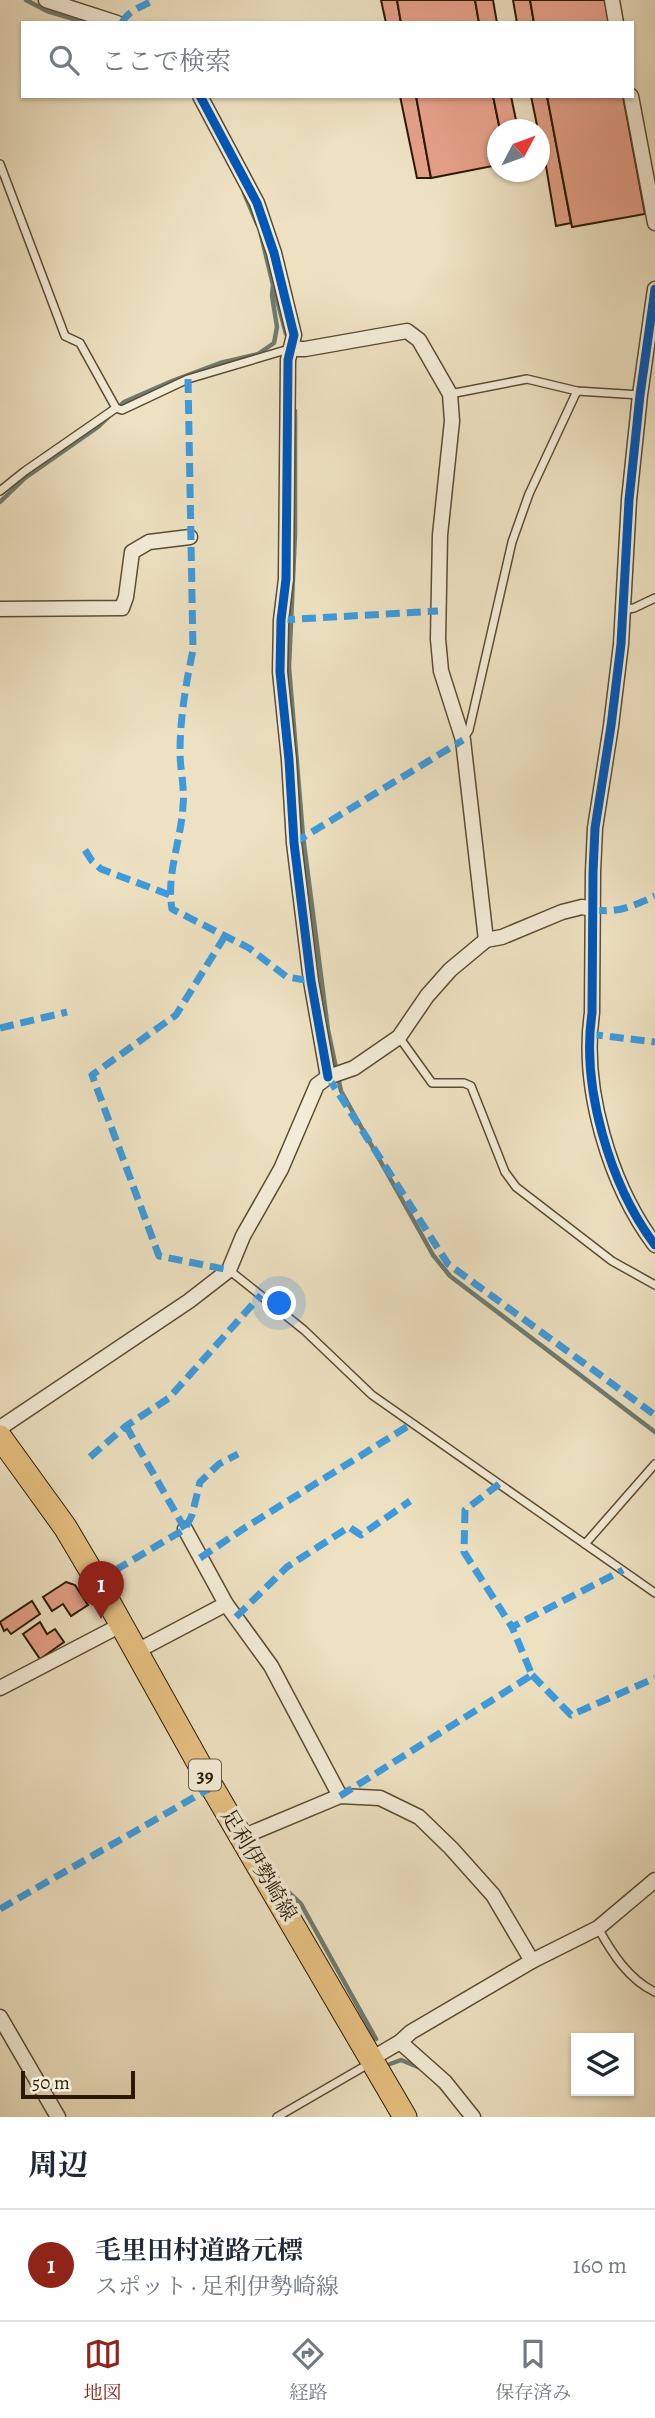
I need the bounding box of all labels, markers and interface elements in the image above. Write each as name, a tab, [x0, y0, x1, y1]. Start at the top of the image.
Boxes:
search box	[21, 21, 634, 98]
icon: search	[45, 41, 83, 79]
text: ここで検索	[101, 44, 231, 79]
north arrow	[487, 119, 550, 182]
your location	[262, 1286, 296, 1320]
pin: 1	[78, 1561, 124, 1619]
road number: 39	[189, 1760, 221, 1791]
street label: 足利伊勢崎線	[215, 1804, 303, 1926]
map controls	[571, 2033, 634, 2096]
button: layers	[571, 2033, 634, 2096]
scale bar	[21, 2068, 135, 2100]
text: 50 m	[32, 2070, 70, 2096]
text: 周辺	[28, 2145, 88, 2185]
text: 毛里田村道路元標	[95, 2233, 303, 2268]
text: 1	[47, 2250, 55, 2281]
text: 160 m	[573, 2250, 627, 2281]
text: スポット · 足利伊勢崎線	[95, 2271, 339, 2302]
tab: 地図	[84, 2335, 122, 2406]
tab: 経路	[289, 2335, 327, 2406]
tab: 保存済み	[495, 2335, 571, 2406]

